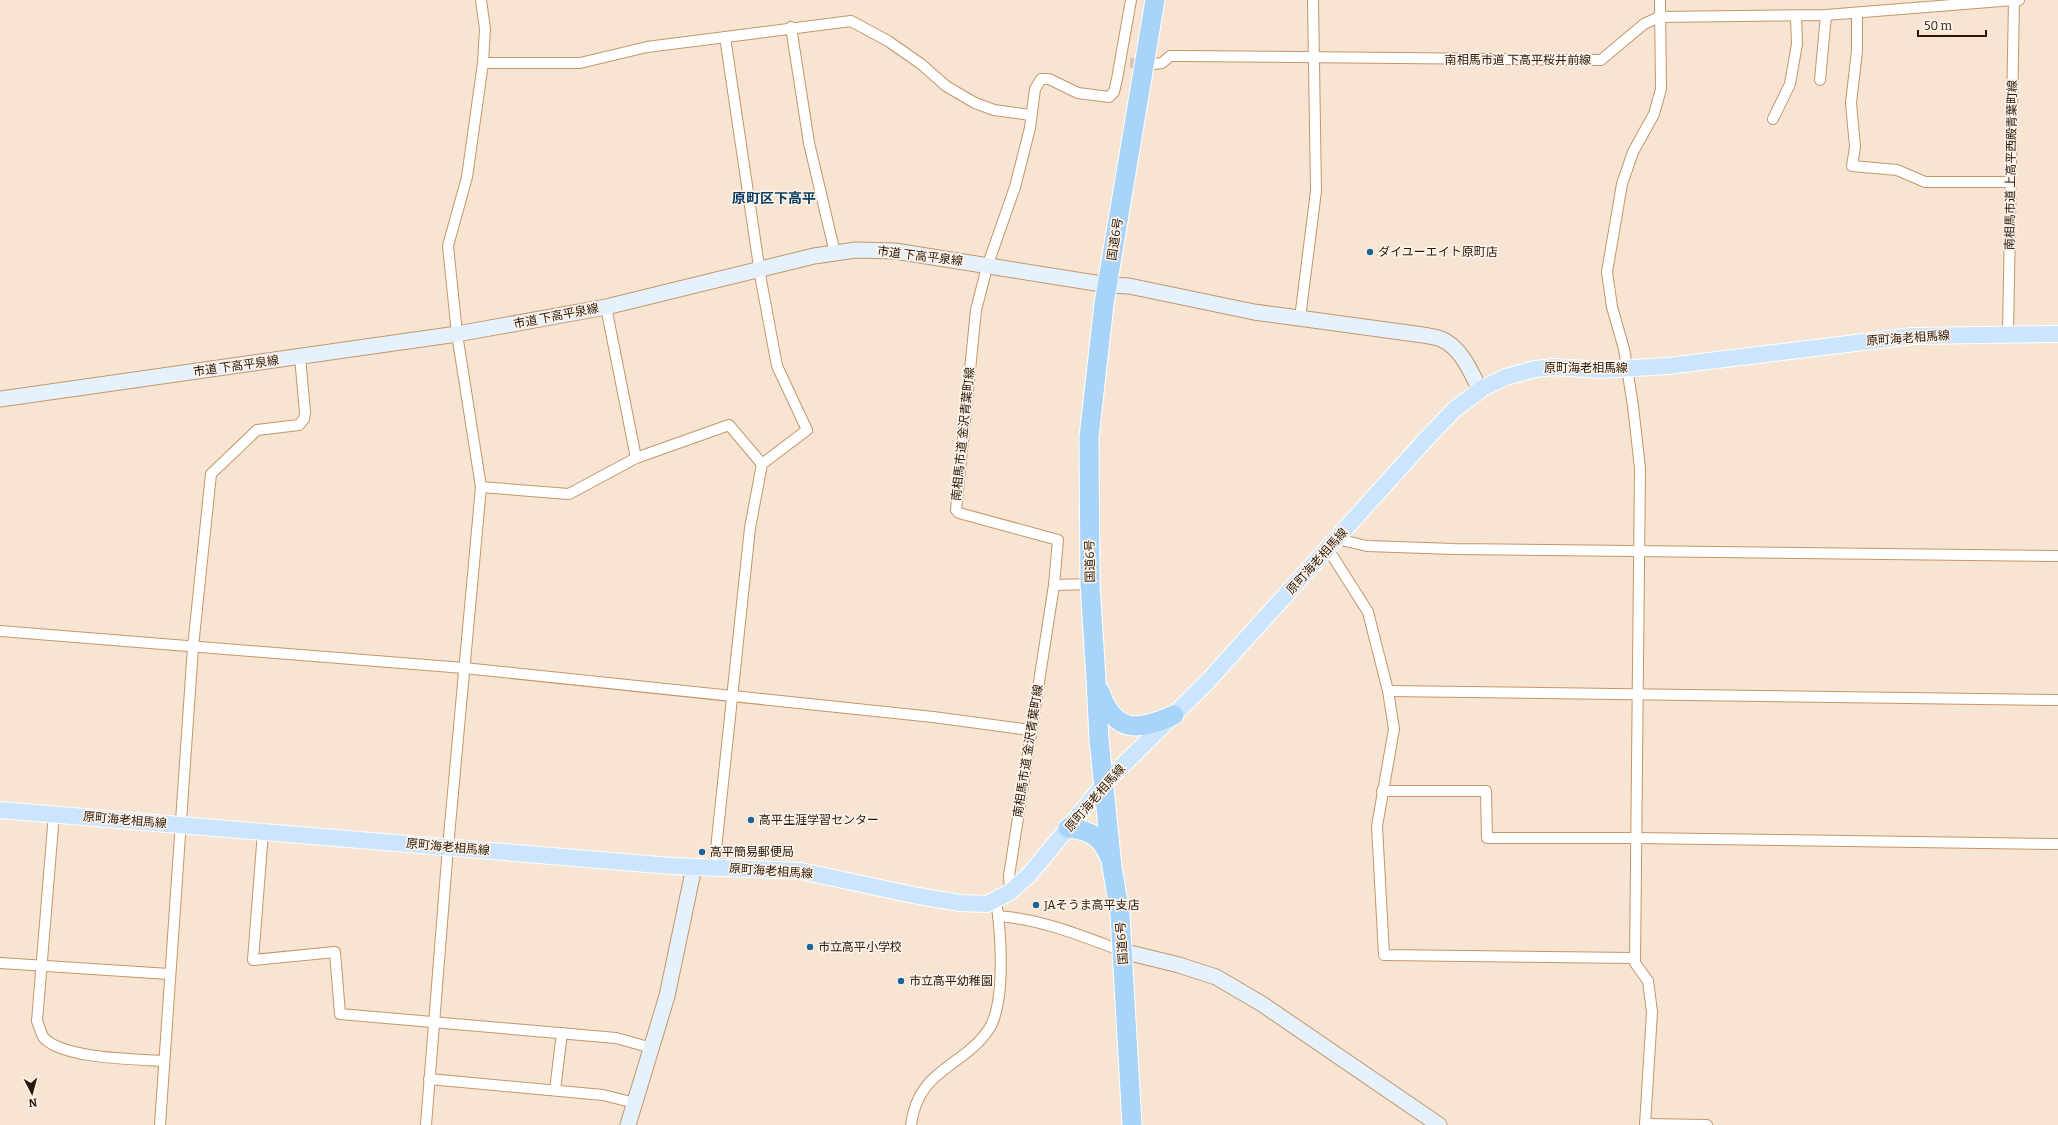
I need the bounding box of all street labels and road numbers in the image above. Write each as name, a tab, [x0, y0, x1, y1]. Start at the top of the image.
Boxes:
street label: 南相馬市道 下高平桜井前線	[1445, 53, 1591, 67]
street label: 南相馬市道 上高平西殿青葉町線	[2003, 80, 2019, 250]
street label: 国道6号	[1105, 217, 1125, 261]
street label: 市道 下高平泉線	[876, 244, 964, 268]
street label: 市道 下高平泉線	[512, 301, 600, 331]
street label: 原町海老相馬線	[1866, 328, 1950, 348]
street label: 市道 下高平泉線	[192, 353, 280, 379]
street label: 原町海老相馬線	[1544, 361, 1628, 375]
street label: 南相馬市道 金沢青葉町線	[949, 366, 977, 502]
street label: 原町海老相馬線	[1284, 525, 1350, 597]
street label: 国道6号	[1083, 539, 1097, 583]
street label: 南相馬市道 金沢青葉町線	[1011, 684, 1045, 818]
street label: 原町海老相馬線	[1062, 762, 1128, 834]
street label: 原町海老相馬線	[83, 809, 167, 831]
street label: 原町海老相馬線	[406, 836, 490, 858]
street label: 原町海老相馬線	[729, 861, 813, 881]
street label: 国道6号	[1114, 921, 1130, 965]

